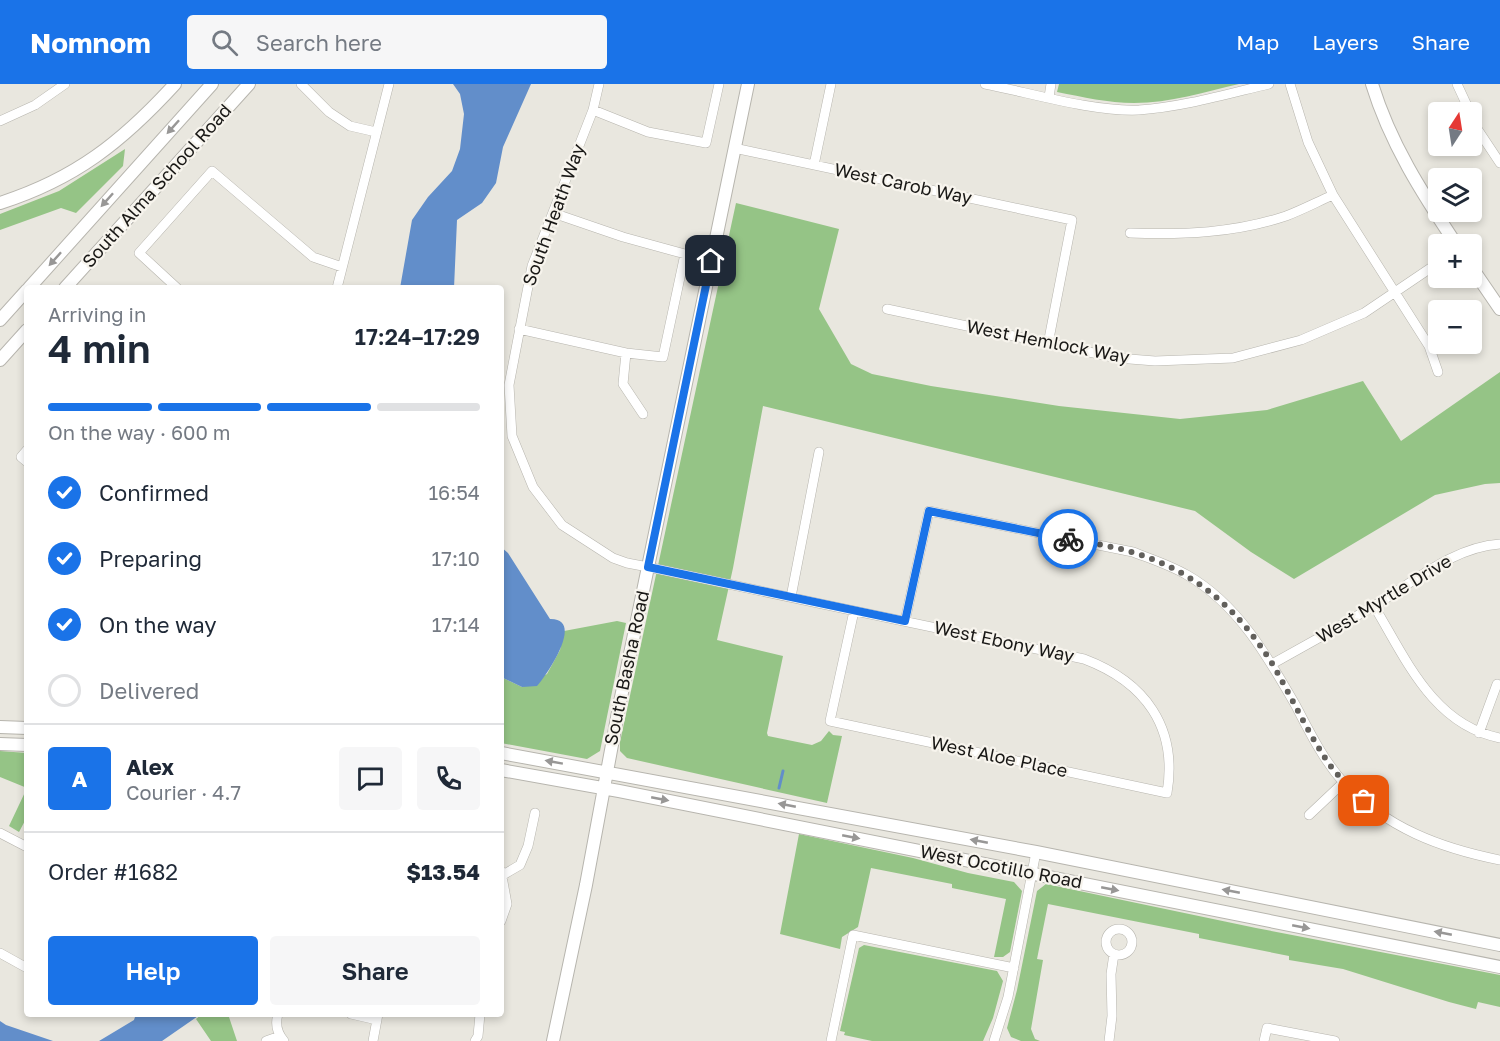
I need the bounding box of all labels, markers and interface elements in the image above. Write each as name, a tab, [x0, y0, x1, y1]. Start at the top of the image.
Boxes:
search box	[187, 15, 607, 69]
text: Nomnom	[30, 26, 151, 59]
icon: search	[208, 26, 241, 59]
text: Search here	[256, 29, 382, 56]
text: Map	[1236, 29, 1279, 55]
text: Layers	[1312, 29, 1379, 55]
text: Share	[1412, 29, 1470, 55]
street label: South Alma School Road	[77, 99, 235, 272]
north arrow	[1428, 102, 1482, 156]
map controls	[1428, 102, 1482, 354]
one-way arrow	[167, 119, 180, 134]
street label: South Heath Way	[517, 141, 589, 289]
street label: West Carob Way	[832, 158, 974, 208]
button: layers	[1428, 168, 1482, 222]
one-way arrow	[101, 192, 114, 207]
button: +	[1428, 234, 1482, 288]
pin	[685, 235, 736, 286]
icon: home	[694, 244, 727, 277]
one-way arrow	[49, 251, 62, 266]
button: −	[1428, 300, 1482, 354]
text: Arriving in	[48, 302, 146, 326]
street label: West Hemlock Way	[965, 314, 1132, 368]
text: 17:24–17:29	[355, 323, 480, 350]
text: 4 min	[48, 325, 151, 372]
text: On the way · 600 m	[48, 420, 231, 444]
icon: check	[48, 476, 81, 509]
text: Confirmed	[99, 479, 209, 506]
text: 16:54	[428, 480, 480, 504]
courier	[1038, 509, 1098, 569]
icon: bike	[1052, 523, 1085, 556]
icon: check	[48, 542, 81, 575]
text: Preparing	[99, 545, 202, 572]
text: 17:10	[432, 546, 480, 570]
street label: West Myrtle Drive	[1312, 549, 1455, 647]
street label: South Basha Road	[599, 588, 653, 747]
icon: check	[48, 608, 81, 641]
text: On the way	[99, 611, 217, 638]
text: 17:14	[432, 612, 480, 636]
street label: West Ebony Way	[932, 615, 1076, 667]
text: Delivered	[99, 677, 199, 704]
street label: West Aloe Place	[929, 731, 1070, 781]
button: chat	[339, 747, 402, 810]
button: phone	[417, 747, 480, 810]
text: Alex	[126, 753, 174, 780]
one-way arrow	[544, 757, 563, 766]
text: A	[72, 765, 87, 792]
pin	[1338, 775, 1389, 826]
text: Courier · 4.7	[126, 780, 241, 804]
icon: bag	[1347, 784, 1380, 817]
one-way arrow	[651, 795, 670, 804]
one-way arrow	[777, 800, 796, 809]
one-way arrow	[842, 833, 861, 843]
one-way arrow	[969, 836, 988, 845]
street label: West Ocotillo Road	[918, 839, 1084, 893]
text: Order #1682	[48, 858, 178, 885]
text: $13.54	[406, 858, 480, 885]
one-way arrow	[1101, 885, 1120, 894]
one-way arrow	[1221, 886, 1240, 895]
one-way arrow	[1292, 923, 1310, 933]
one-way arrow	[1433, 928, 1452, 937]
button: Help	[48, 936, 258, 1005]
button: Share	[270, 936, 480, 1005]

